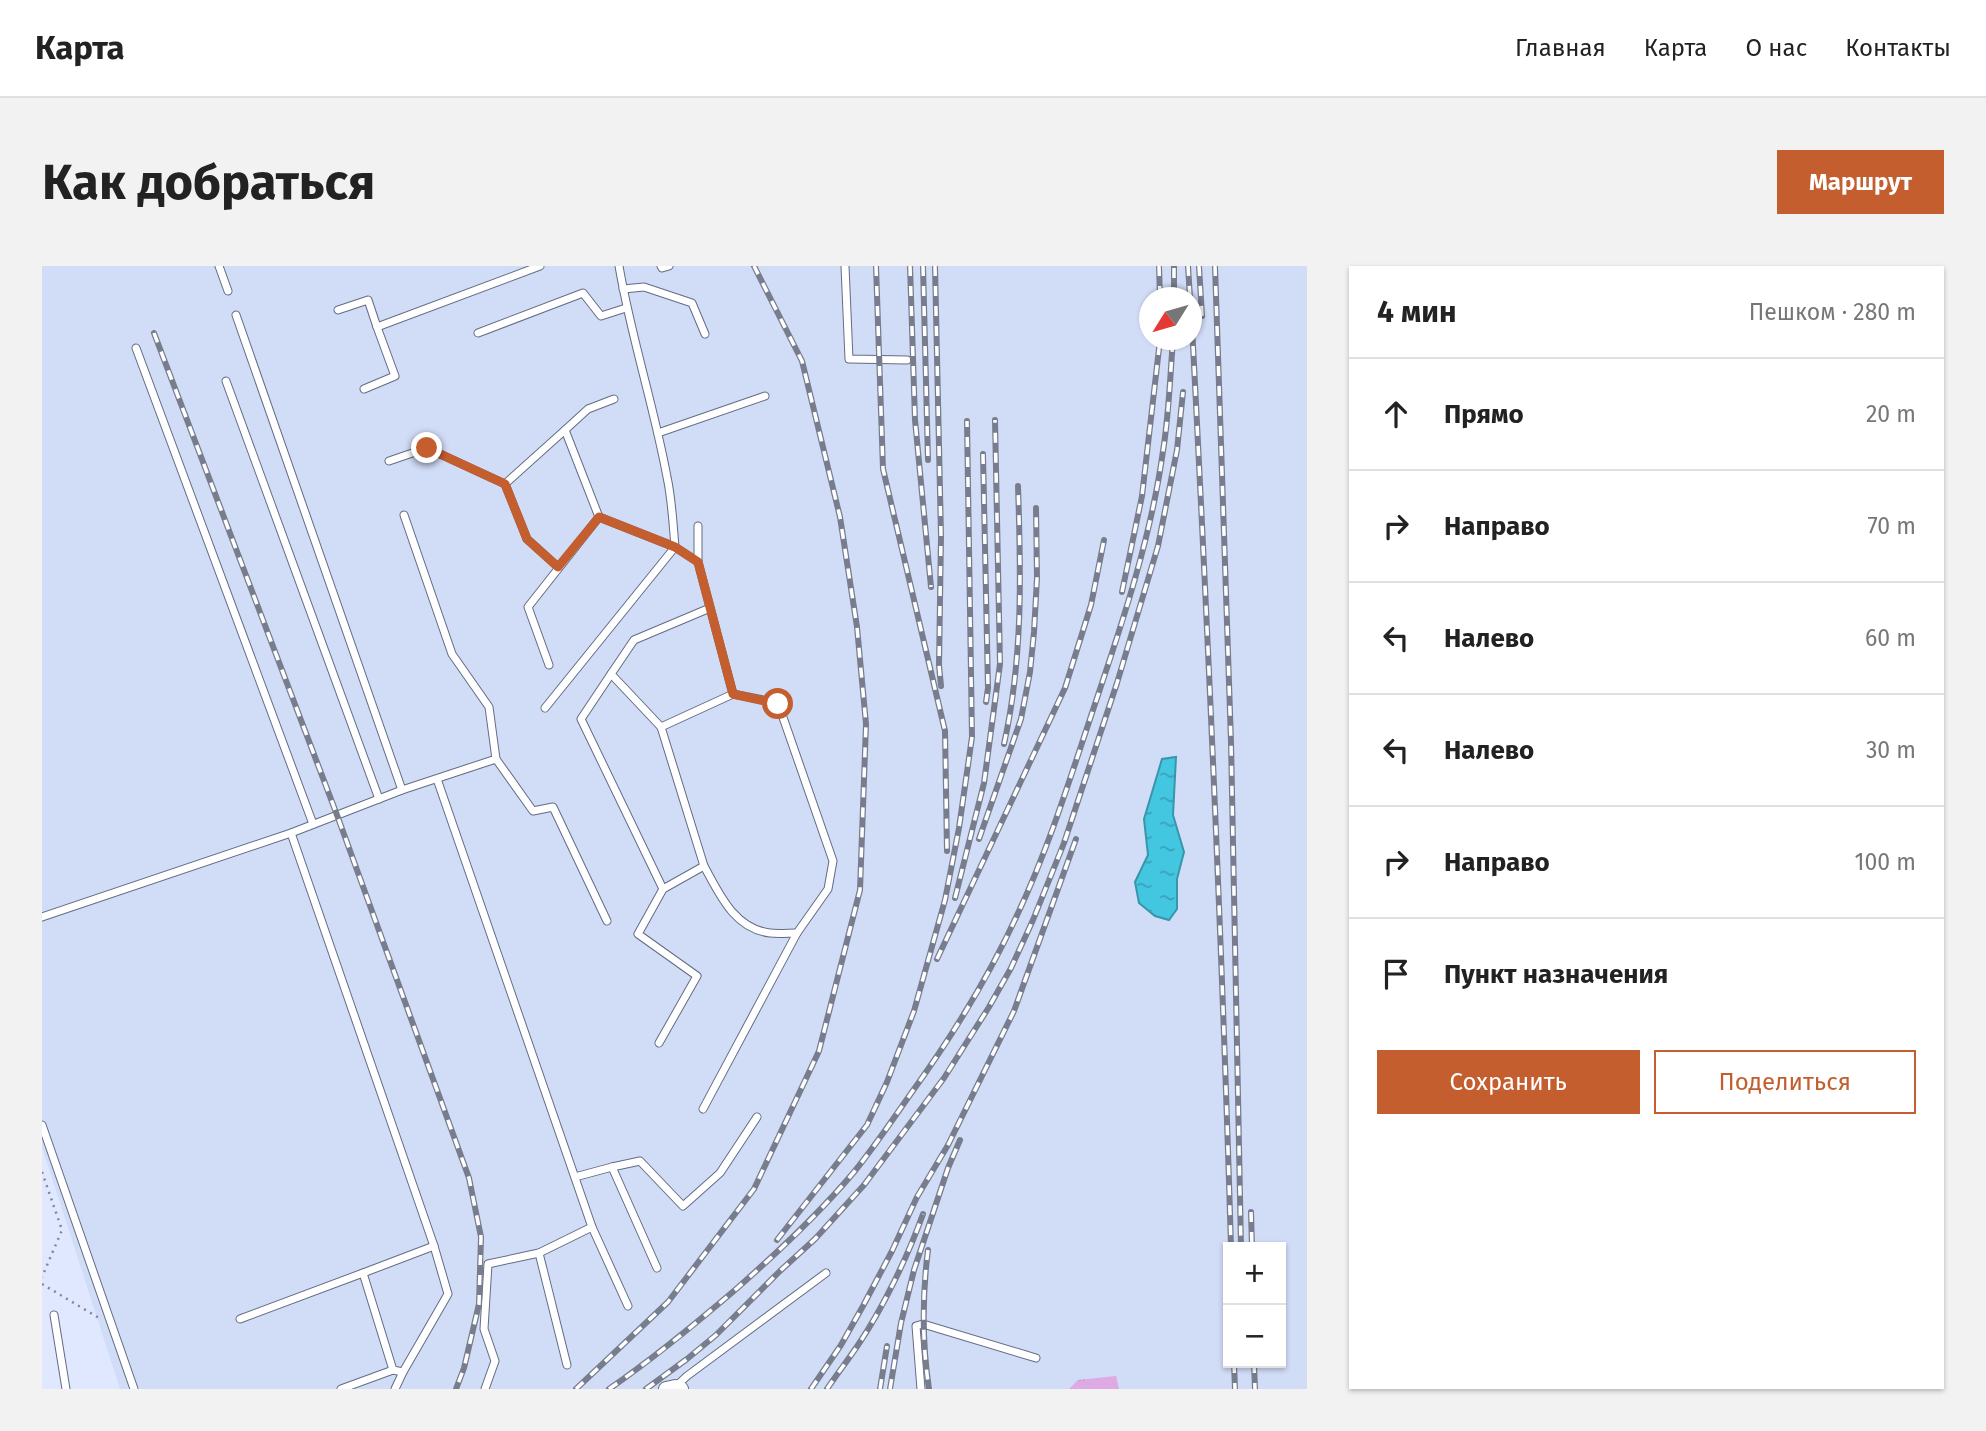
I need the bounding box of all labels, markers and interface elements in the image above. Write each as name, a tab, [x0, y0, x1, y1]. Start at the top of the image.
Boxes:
text: Карта	[35, 28, 125, 68]
text: Главная	[1515, 34, 1606, 62]
text: Карта	[1644, 34, 1707, 62]
text: О нас	[1745, 34, 1807, 62]
text: Контакты	[1845, 34, 1951, 62]
button: Маршрут	[1777, 150, 1944, 214]
text: Как добраться	[42, 153, 375, 212]
north arrow	[1139, 287, 1202, 350]
text: 4 мин	[1377, 294, 1457, 330]
text: Пешком · 280 m	[1749, 298, 1916, 326]
icon: ahead	[1377, 395, 1415, 433]
text: Прямо	[1444, 399, 1524, 430]
text: 20 m	[1866, 400, 1916, 428]
route end	[411, 432, 442, 463]
icon: right	[1377, 507, 1415, 545]
text: Направо	[1444, 511, 1550, 542]
text: 70 m	[1867, 512, 1916, 540]
icon: left	[1377, 619, 1415, 657]
text: Налево	[1444, 623, 1534, 654]
text: 60 m	[1865, 624, 1916, 652]
route start	[762, 688, 793, 719]
icon: left	[1377, 731, 1415, 769]
text: Налево	[1444, 735, 1534, 766]
text: 30 m	[1866, 736, 1916, 764]
icon: right	[1377, 843, 1415, 881]
text: Направо	[1444, 847, 1550, 878]
text: 100 m	[1855, 848, 1916, 876]
icon: arrive	[1377, 955, 1415, 993]
text: Пункт назначения	[1444, 959, 1668, 990]
button: Сохранить	[1377, 1050, 1640, 1114]
button: Поделиться	[1654, 1050, 1916, 1114]
map controls	[1223, 1242, 1286, 1368]
button: +	[1223, 1242, 1286, 1305]
button: −	[1223, 1305, 1286, 1368]

